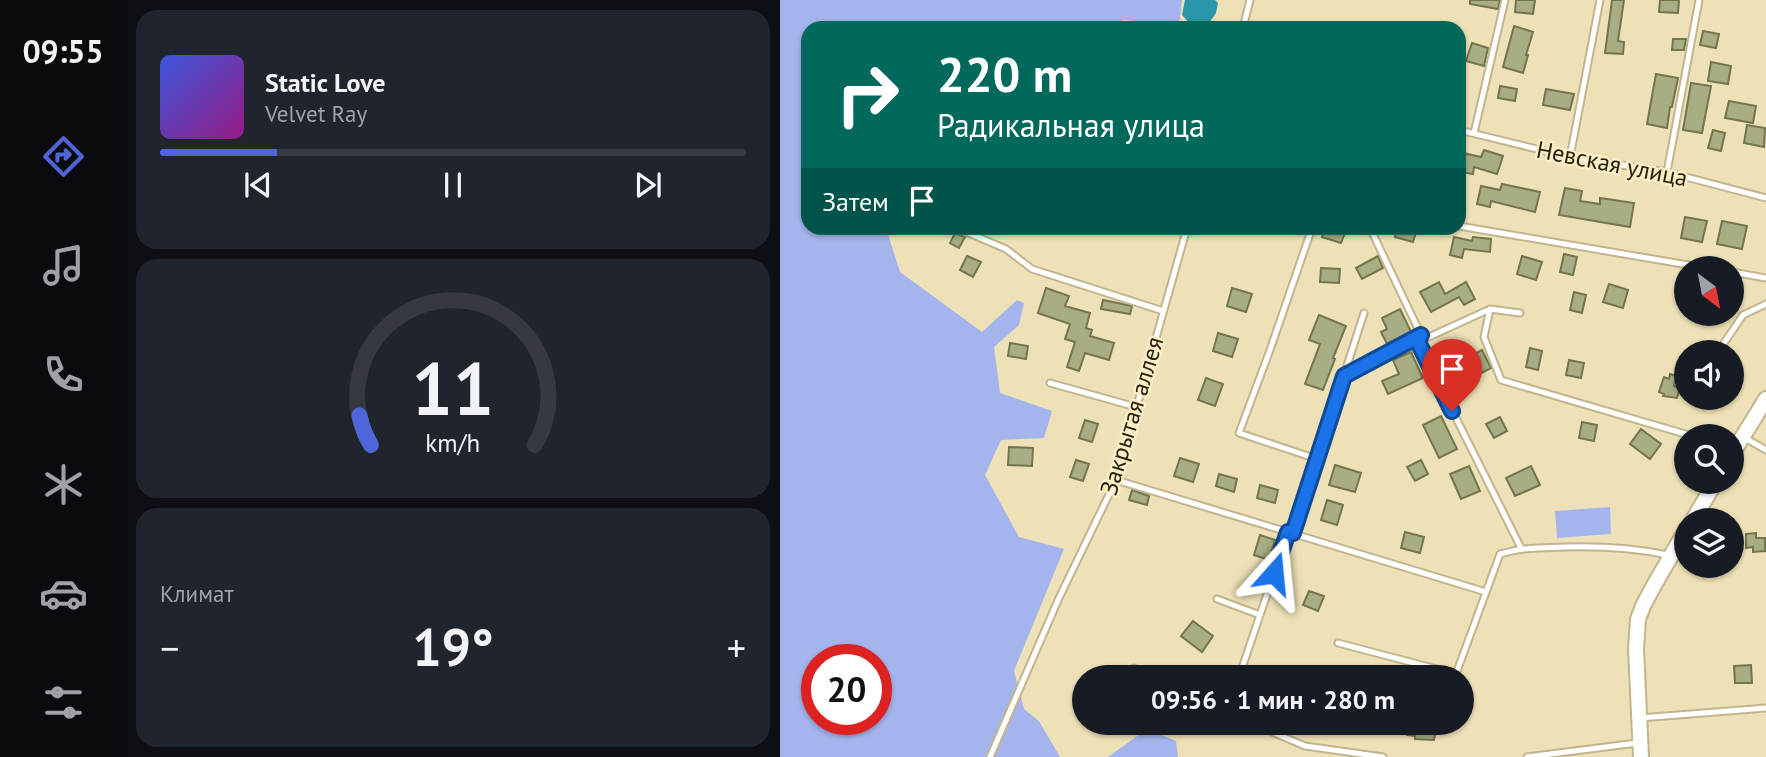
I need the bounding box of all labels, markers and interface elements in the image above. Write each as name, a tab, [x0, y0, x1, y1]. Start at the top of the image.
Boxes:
text: 09:55	[22, 30, 104, 72]
text: 220 m	[937, 42, 1072, 106]
icon: right	[822, 49, 913, 140]
text: Static Love	[265, 66, 386, 99]
text: Velvet Ray	[265, 99, 367, 128]
text: Радикальная улица	[937, 104, 1205, 146]
icon: directions	[39, 132, 88, 181]
street label: Невская улица	[1534, 134, 1690, 193]
icon: previous	[239, 166, 277, 204]
icon: pause	[434, 166, 472, 204]
icon: next	[629, 166, 667, 204]
icon: arrive	[903, 182, 941, 220]
text: Затем	[822, 185, 889, 218]
icon: music	[39, 241, 88, 290]
north arrow	[1674, 256, 1744, 326]
map controls	[1674, 256, 1744, 578]
street label: Закрытая аллея	[1093, 333, 1170, 499]
pin	[1422, 339, 1482, 411]
button: sound	[1674, 340, 1744, 410]
text: 11	[412, 341, 494, 435]
icon: phone	[39, 350, 88, 399]
icon: arrive	[1433, 350, 1471, 388]
button: search	[1674, 424, 1744, 494]
text: km/h	[426, 426, 480, 458]
icon: climate	[39, 460, 88, 509]
button: layers	[1674, 508, 1744, 578]
position arrow	[1237, 536, 1311, 610]
icon: car	[39, 569, 88, 618]
text: Климат	[160, 579, 234, 608]
text: 19°	[412, 613, 494, 680]
text: −	[160, 623, 179, 672]
text: +	[727, 623, 746, 672]
speed limit sign: 20	[801, 644, 892, 735]
icon: filters	[39, 678, 88, 727]
text: 09:56 · 1 мин · 280 m	[1151, 683, 1395, 716]

